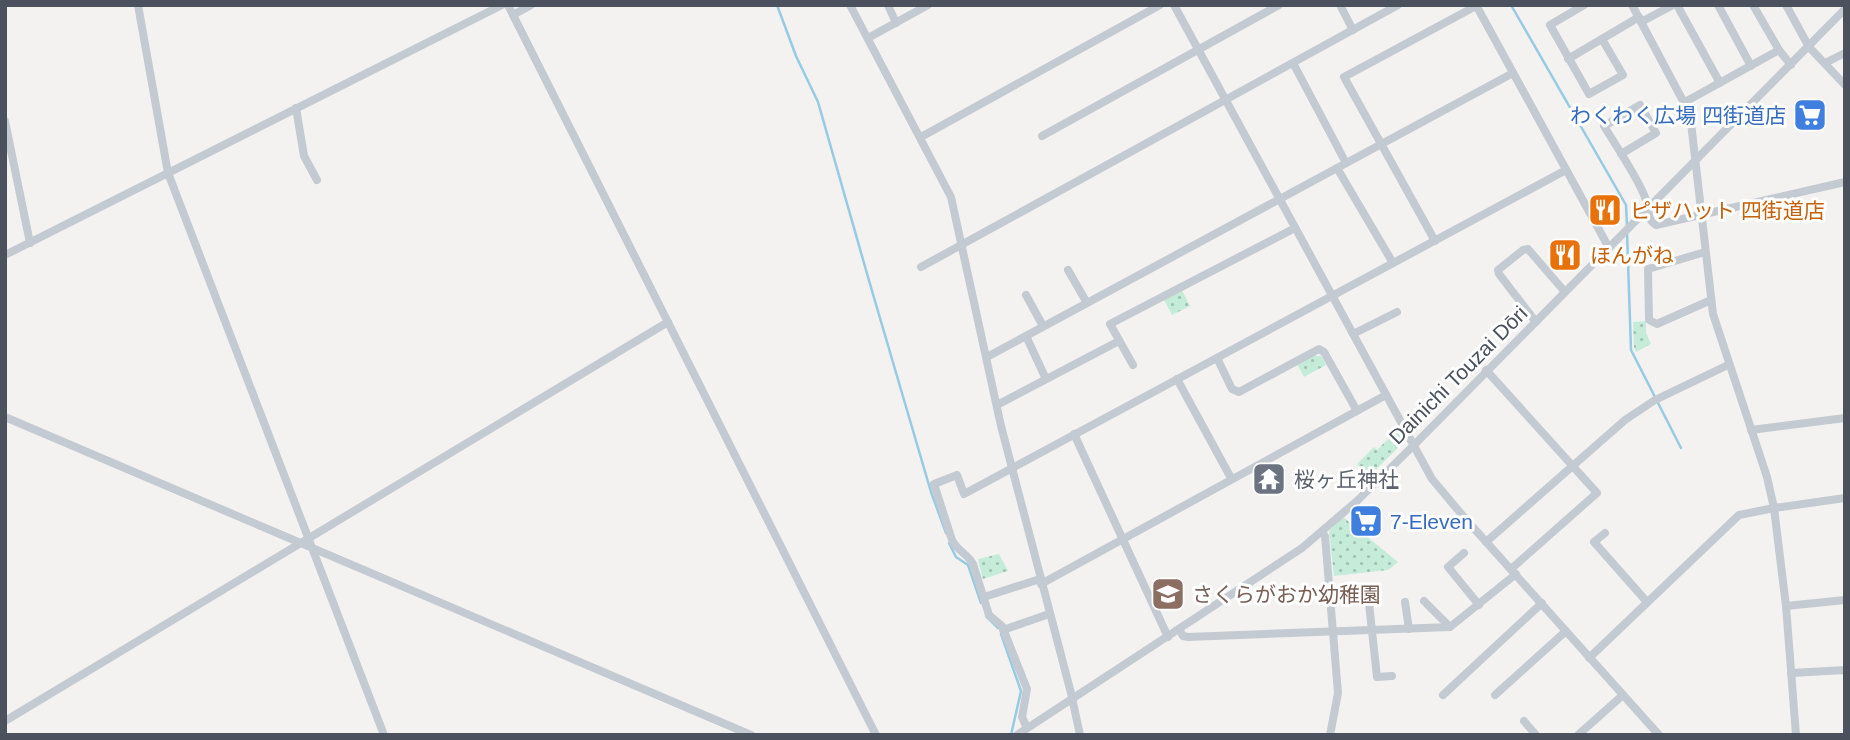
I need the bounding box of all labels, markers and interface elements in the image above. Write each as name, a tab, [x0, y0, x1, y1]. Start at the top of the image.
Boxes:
supermarket icon: わくわく広場 四街道店	[1791, 96, 1829, 134]
place label: わくわく広場 四街道店	[1570, 104, 1786, 127]
restaurant icon: ピザハット 四街道店	[1586, 191, 1624, 229]
place label: ピザハット 四街道店	[1630, 199, 1825, 222]
restaurant icon: ほんがね	[1546, 236, 1584, 274]
place label: ほんがね	[1590, 244, 1674, 267]
street label: Dainichi Touzai Dōri	[1384, 301, 1532, 449]
temple icon: 桜ヶ丘神社	[1250, 460, 1288, 498]
place label: 桜ヶ丘神社	[1294, 468, 1399, 491]
supermarket icon: 7-Eleven	[1347, 502, 1385, 540]
place label: 7-Eleven	[1390, 510, 1473, 533]
school or university icon: さくらがおか幼稚園	[1149, 575, 1187, 613]
place label: さくらがおか幼稚園	[1192, 583, 1381, 606]

